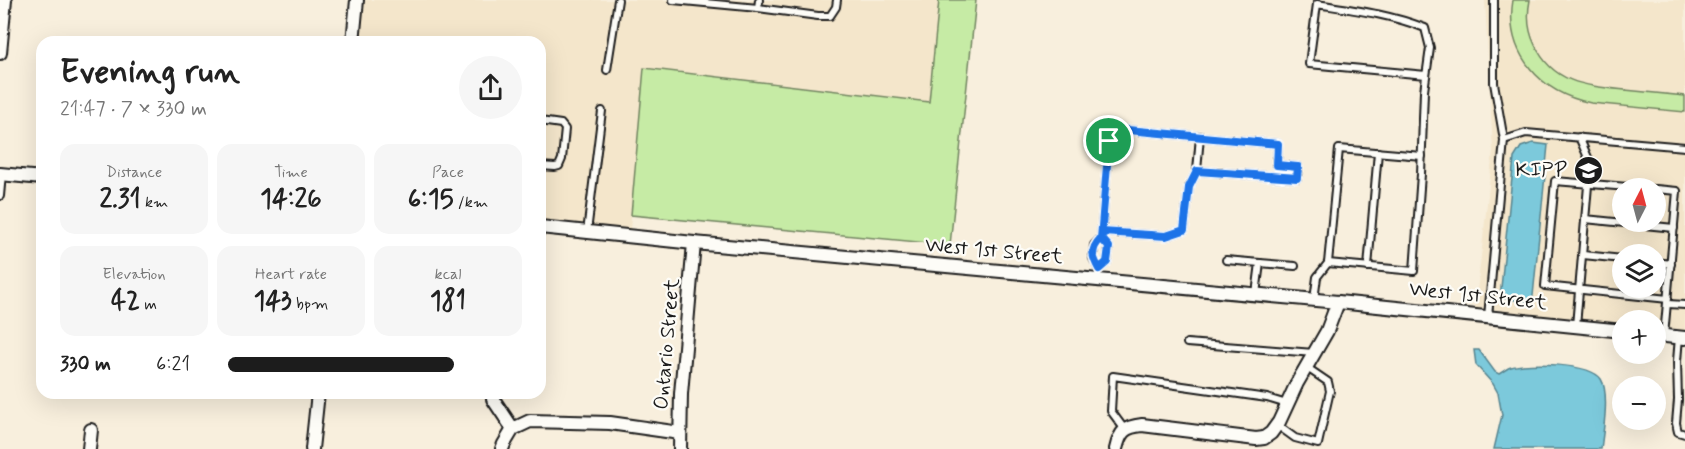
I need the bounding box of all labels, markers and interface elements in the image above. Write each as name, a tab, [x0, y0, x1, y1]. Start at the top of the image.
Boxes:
text: Evening run	[60, 51, 240, 95]
button: share	[459, 56, 522, 119]
text: 21:47 · 7 × 330 m	[60, 96, 207, 123]
pin	[1083, 115, 1134, 166]
icon: arrive	[1092, 124, 1125, 157]
school or university icon: KIPP	[1572, 154, 1604, 186]
place label: KIPP	[1515, 156, 1567, 184]
text: Distance	[106, 162, 162, 183]
text: Time	[274, 162, 308, 183]
text: Pace	[432, 162, 464, 183]
north arrow	[1612, 178, 1666, 232]
map controls	[1612, 178, 1666, 430]
text: 2.31	[100, 183, 141, 217]
text: 14:26	[260, 183, 322, 217]
text: 6:15	[408, 183, 454, 217]
text: km	[141, 192, 168, 213]
text: /km	[454, 192, 488, 213]
street label: West 1st Street	[924, 231, 1065, 271]
button: layers	[1612, 244, 1666, 298]
text: Elevation	[103, 264, 166, 285]
text: Heart rate	[255, 264, 327, 285]
text: kcal	[435, 264, 461, 285]
street label: West 1st Street	[1408, 275, 1549, 317]
street label: Ontario Street	[647, 276, 687, 411]
text: 42	[111, 285, 140, 319]
text: 143	[254, 285, 292, 319]
text: 181	[430, 285, 466, 319]
text: m	[140, 294, 157, 315]
text: bpm	[292, 294, 328, 315]
button: +	[1612, 310, 1666, 364]
text: 330 m	[60, 351, 111, 378]
text: 6:21	[156, 351, 190, 378]
button: −	[1612, 376, 1666, 430]

